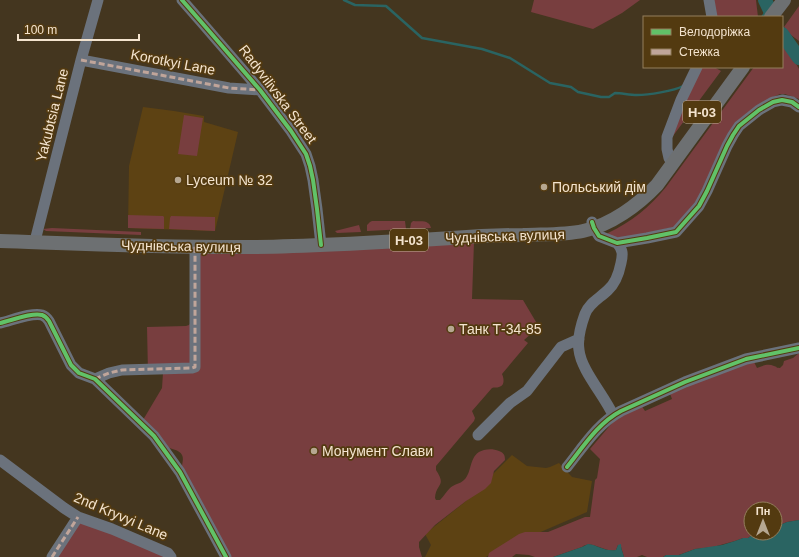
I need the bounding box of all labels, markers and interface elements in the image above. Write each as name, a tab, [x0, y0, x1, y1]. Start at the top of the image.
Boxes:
scale bar	[18, 16, 139, 42]
legend	[643, 16, 783, 68]
text: 100 m	[24, 23, 57, 37]
text: Велодоріжка	[679, 25, 750, 39]
street label: Radyvilivska Street	[236, 42, 320, 146]
text: Стежка	[679, 45, 720, 59]
street label: Korotkyi Lane	[129, 46, 217, 78]
street label: Yakubtsia Lane	[33, 67, 71, 163]
road number: Н-03	[683, 101, 721, 123]
place label: Lyceum № 32	[186, 172, 273, 188]
marker: Lyceum № 32	[173, 175, 183, 185]
place label: Польський дім	[552, 179, 646, 195]
marker: Польський дім	[539, 182, 549, 192]
street label: Чуднівська вулиця	[445, 226, 565, 246]
road number: Н-03	[390, 229, 428, 251]
street label: Чуднівська вулиця	[121, 237, 241, 255]
place label: Танк Т-34-85	[459, 321, 542, 337]
marker: Танк Т-34-85	[446, 324, 456, 334]
place label: Монумент Слави	[322, 443, 433, 459]
marker: Монумент Слави	[309, 446, 319, 456]
street label: 2nd Kryvyi Lane	[72, 489, 171, 543]
north arrow	[743, 501, 783, 541]
text: Пн	[756, 505, 770, 517]

